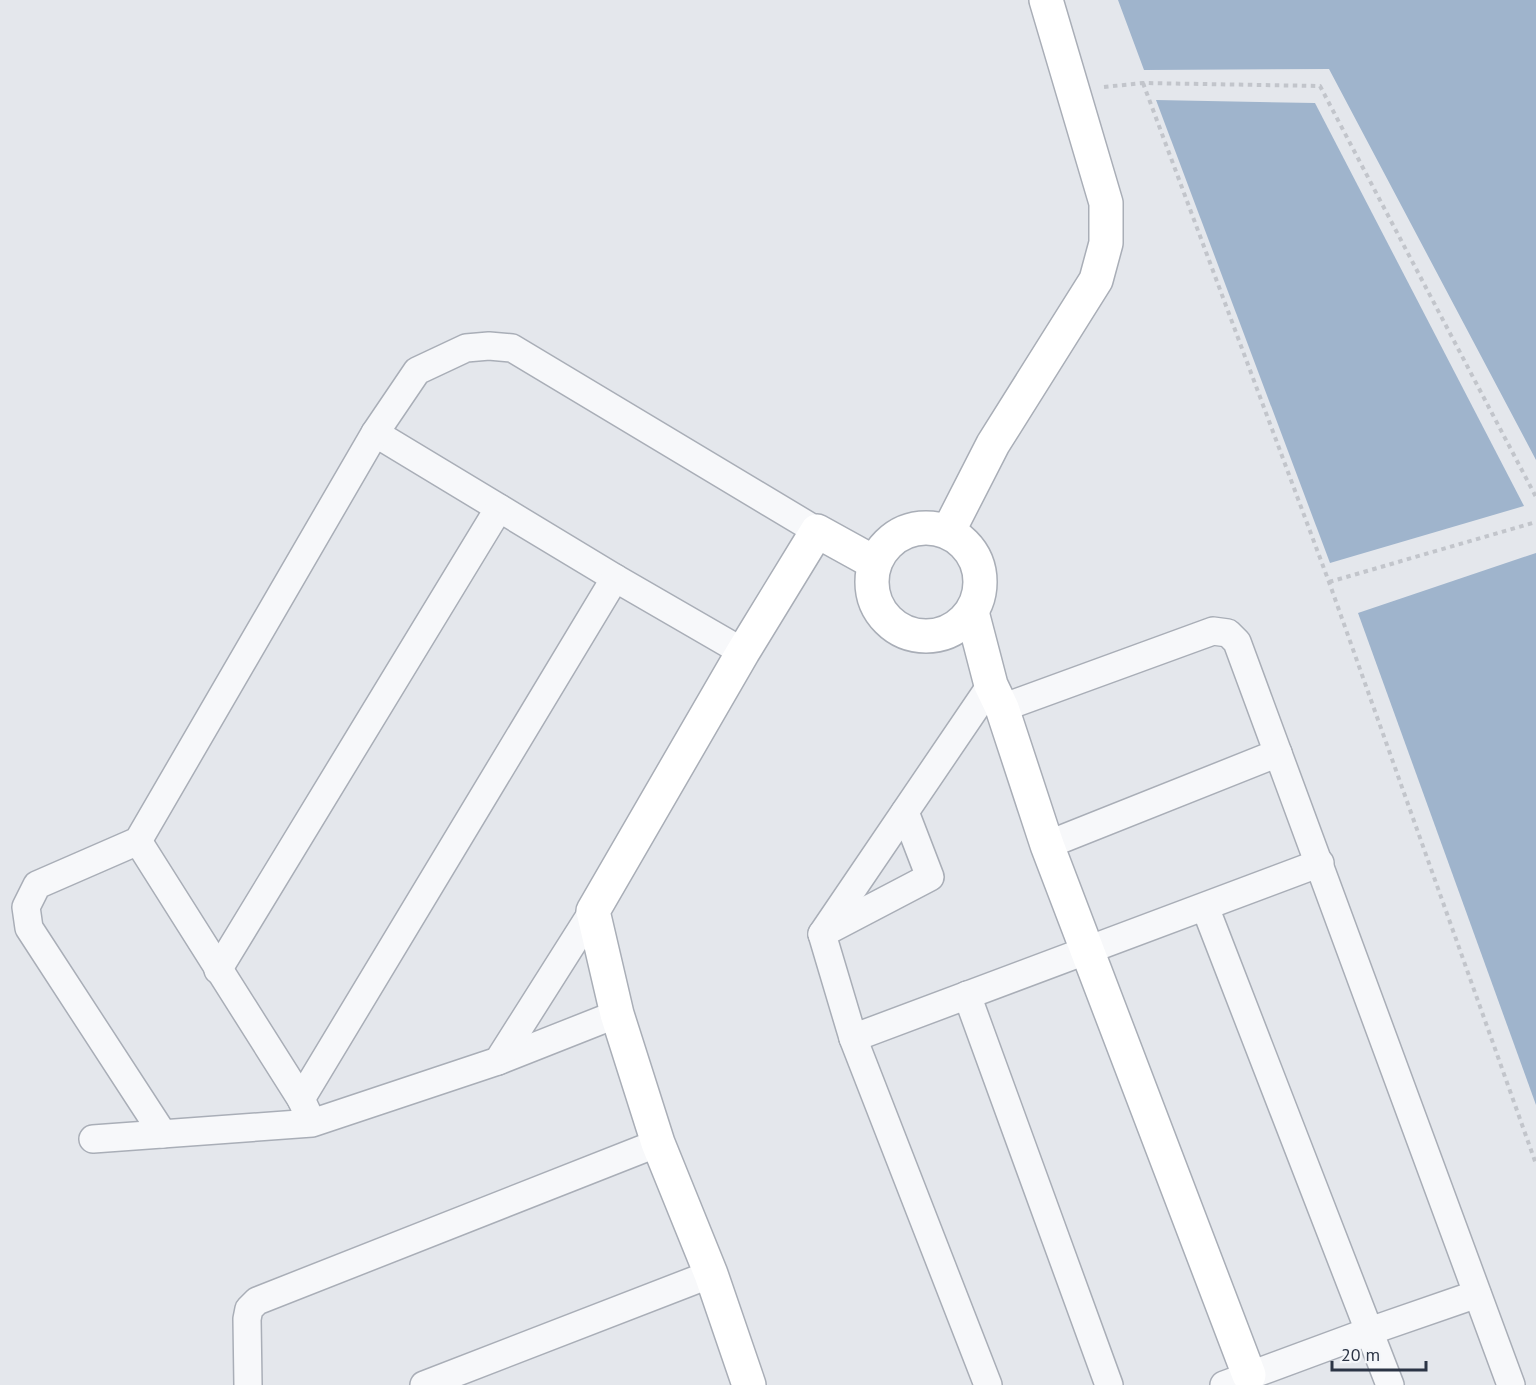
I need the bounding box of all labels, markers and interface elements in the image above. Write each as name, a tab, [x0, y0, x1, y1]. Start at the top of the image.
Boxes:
scale bar	[1332, 1334, 1426, 1372]
text: 20 m	[1341, 1343, 1380, 1366]

